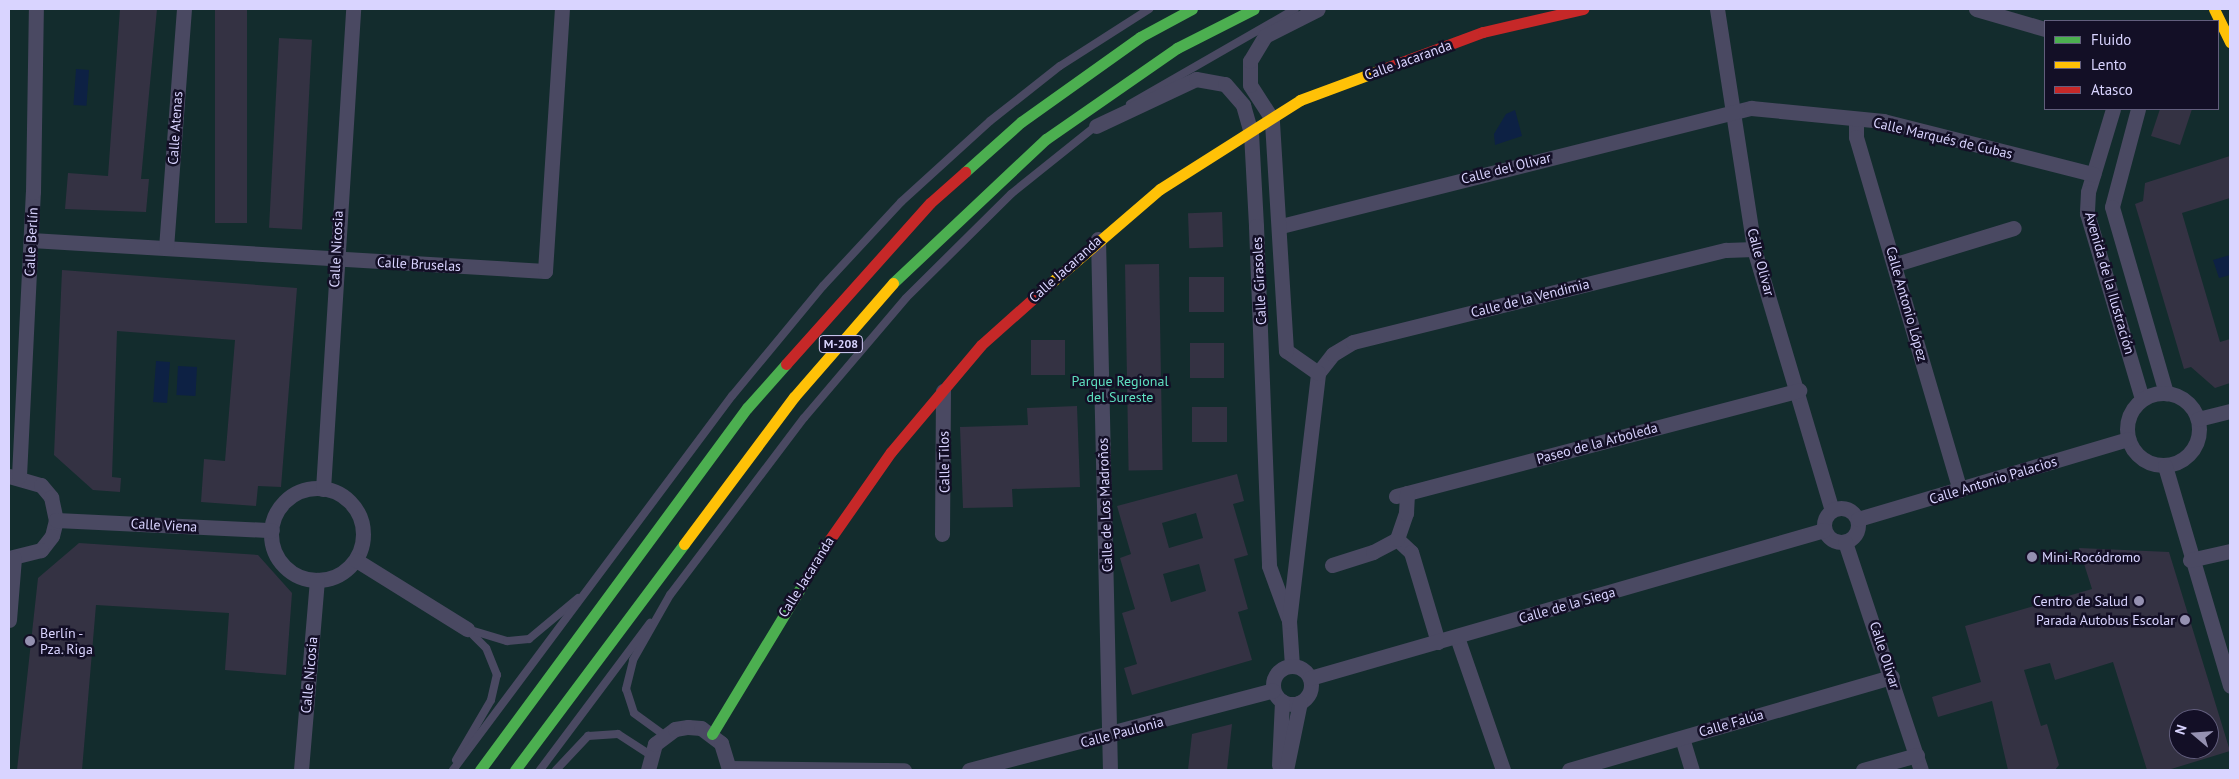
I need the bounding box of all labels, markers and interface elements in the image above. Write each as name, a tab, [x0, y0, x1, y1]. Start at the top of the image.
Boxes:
legend	[2044, 20, 2219, 110]
text: Fluido	[2091, 30, 2131, 49]
street label: Calle Jacaranda	[1362, 36, 1454, 84]
text: Lento	[2091, 55, 2127, 74]
text: Atasco	[2091, 80, 2133, 99]
street label: Calle Atenas	[164, 91, 186, 165]
street label: Calle Marqués de Cubas	[1872, 114, 2014, 162]
street label: Calle del Olivar	[1459, 149, 1553, 187]
street label: Calle Berlín	[21, 207, 41, 277]
street label: Calle Nicosia	[326, 210, 346, 288]
street label: Avenida de la Ilustración	[2082, 210, 2138, 356]
street label: Calle Olivar	[1744, 226, 1778, 298]
street label: Calle Jacaranda	[1025, 232, 1105, 306]
street label: Calle Girasoles	[1248, 236, 1270, 326]
street label: Calle Antonio López	[1883, 244, 1931, 364]
street label: Calle Bruselas	[377, 253, 461, 275]
street label: Calle de la Vendimia	[1469, 275, 1591, 321]
road number: M-208	[818, 334, 864, 354]
park label: Parque Regional del Sureste	[1071, 373, 1169, 406]
street label: Paseo de la Arboleda	[1534, 419, 1660, 467]
street label: Calle Tilos	[935, 430, 953, 494]
street label: Calle de Los Madroños	[1094, 437, 1116, 573]
street label: Calle Antonio Palacios	[1927, 453, 2059, 507]
street label: Calle Viena	[130, 515, 198, 535]
street label: Calle Jacaranda	[775, 534, 837, 620]
place label: Mini-Rocódromo	[2042, 549, 2141, 565]
marker: Mini-Rocódromo	[2026, 551, 2038, 563]
street label: Calle de la Siega	[1517, 583, 1617, 627]
place label: Centro de Salud	[2033, 593, 2128, 609]
marker: Centro de Salud	[2132, 594, 2146, 608]
place label: Parada Autobus Escolar	[2036, 612, 2175, 628]
marker: Parada Autobus Escolar	[2179, 614, 2191, 626]
street label: Calle Olivar	[1866, 619, 1904, 691]
place label: Berlín - Pza. Riga	[40, 625, 94, 658]
marker: Berlín - Pza. Riga	[24, 635, 36, 647]
street label: Calle Nicosia	[297, 636, 321, 714]
street label: Calle Falúa	[1697, 706, 1765, 740]
north arrow	[2169, 709, 2219, 759]
street label: Calle Paulonia	[1079, 713, 1165, 751]
text: N	[2171, 723, 2191, 737]

